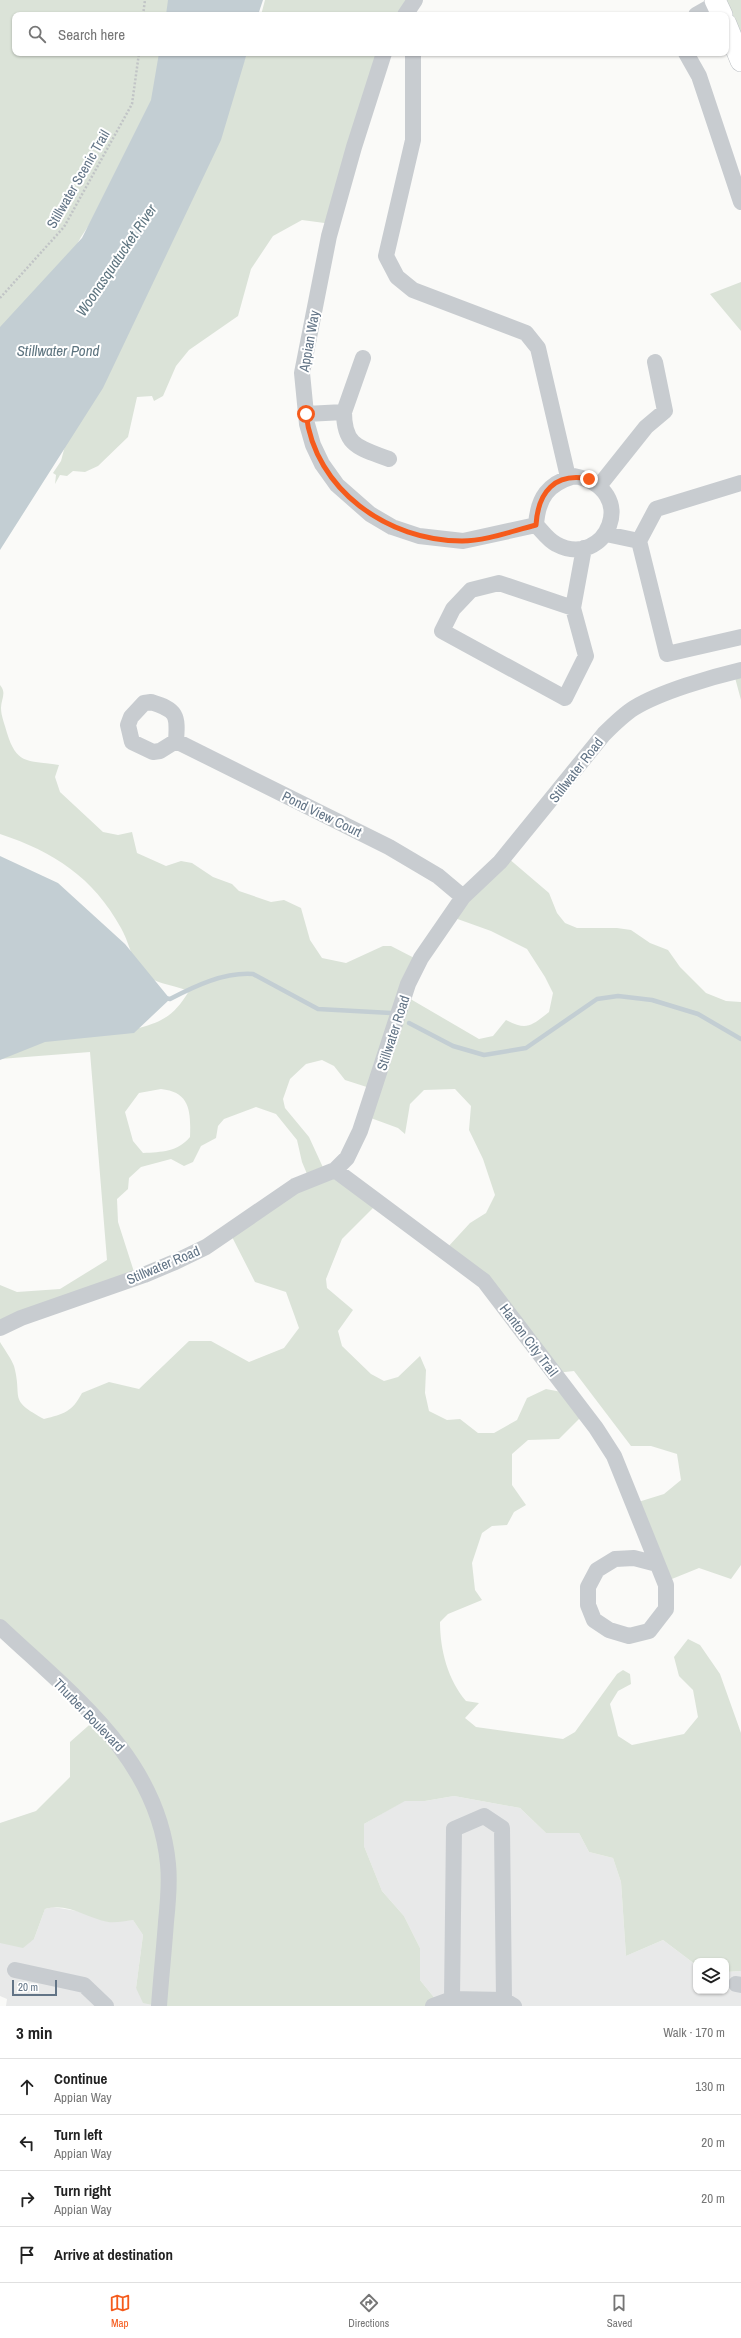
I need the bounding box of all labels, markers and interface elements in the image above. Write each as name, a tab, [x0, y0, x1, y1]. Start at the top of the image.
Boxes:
search box	[12, 12, 729, 56]
icon: search	[26, 23, 48, 45]
text: Search here	[58, 24, 125, 45]
street label: Stillwater Scenic Trail	[42, 126, 114, 232]
water label: Woonasquatucket River	[71, 199, 162, 320]
street label: Appian Way	[295, 309, 323, 374]
water label: Stillwater Pond	[17, 340, 100, 361]
route start	[297, 405, 315, 423]
route end	[580, 470, 598, 488]
street label: Stillwater Road	[545, 734, 607, 806]
street label: Pond View Court	[279, 787, 365, 841]
street label: Stillwater Road	[372, 993, 414, 1073]
street label: Stillwater Road	[124, 1242, 202, 1288]
street label: Hanton City Trail	[496, 1300, 562, 1380]
street label: Thurber Boulevard	[50, 1675, 128, 1755]
map controls	[693, 1958, 729, 1994]
button: layers	[693, 1958, 729, 1994]
scale bar	[12, 1978, 57, 1997]
text: 20 m	[18, 1980, 38, 1994]
text: 3 min	[16, 2021, 52, 2044]
text: Walk · 170 m	[663, 2024, 725, 2041]
text: Continue	[54, 2068, 107, 2089]
icon: ahead	[16, 2076, 38, 2098]
text: 130 m	[695, 2078, 725, 2095]
text: Appian Way	[54, 2089, 112, 2106]
text: Turn left	[54, 2124, 102, 2145]
icon: left	[16, 2132, 38, 2154]
text: 20 m	[701, 2134, 725, 2151]
text: Appian Way	[54, 2145, 112, 2162]
text: Turn right	[54, 2180, 111, 2201]
icon: right	[16, 2188, 38, 2210]
text: 20 m	[701, 2190, 725, 2207]
text: Appian Way	[54, 2201, 112, 2218]
icon: arrive	[16, 2244, 38, 2266]
text: Arrive at destination	[54, 2244, 173, 2265]
tab: Map	[109, 2292, 131, 2330]
tab: Directions	[348, 2292, 389, 2330]
tab: Saved	[607, 2292, 632, 2330]

